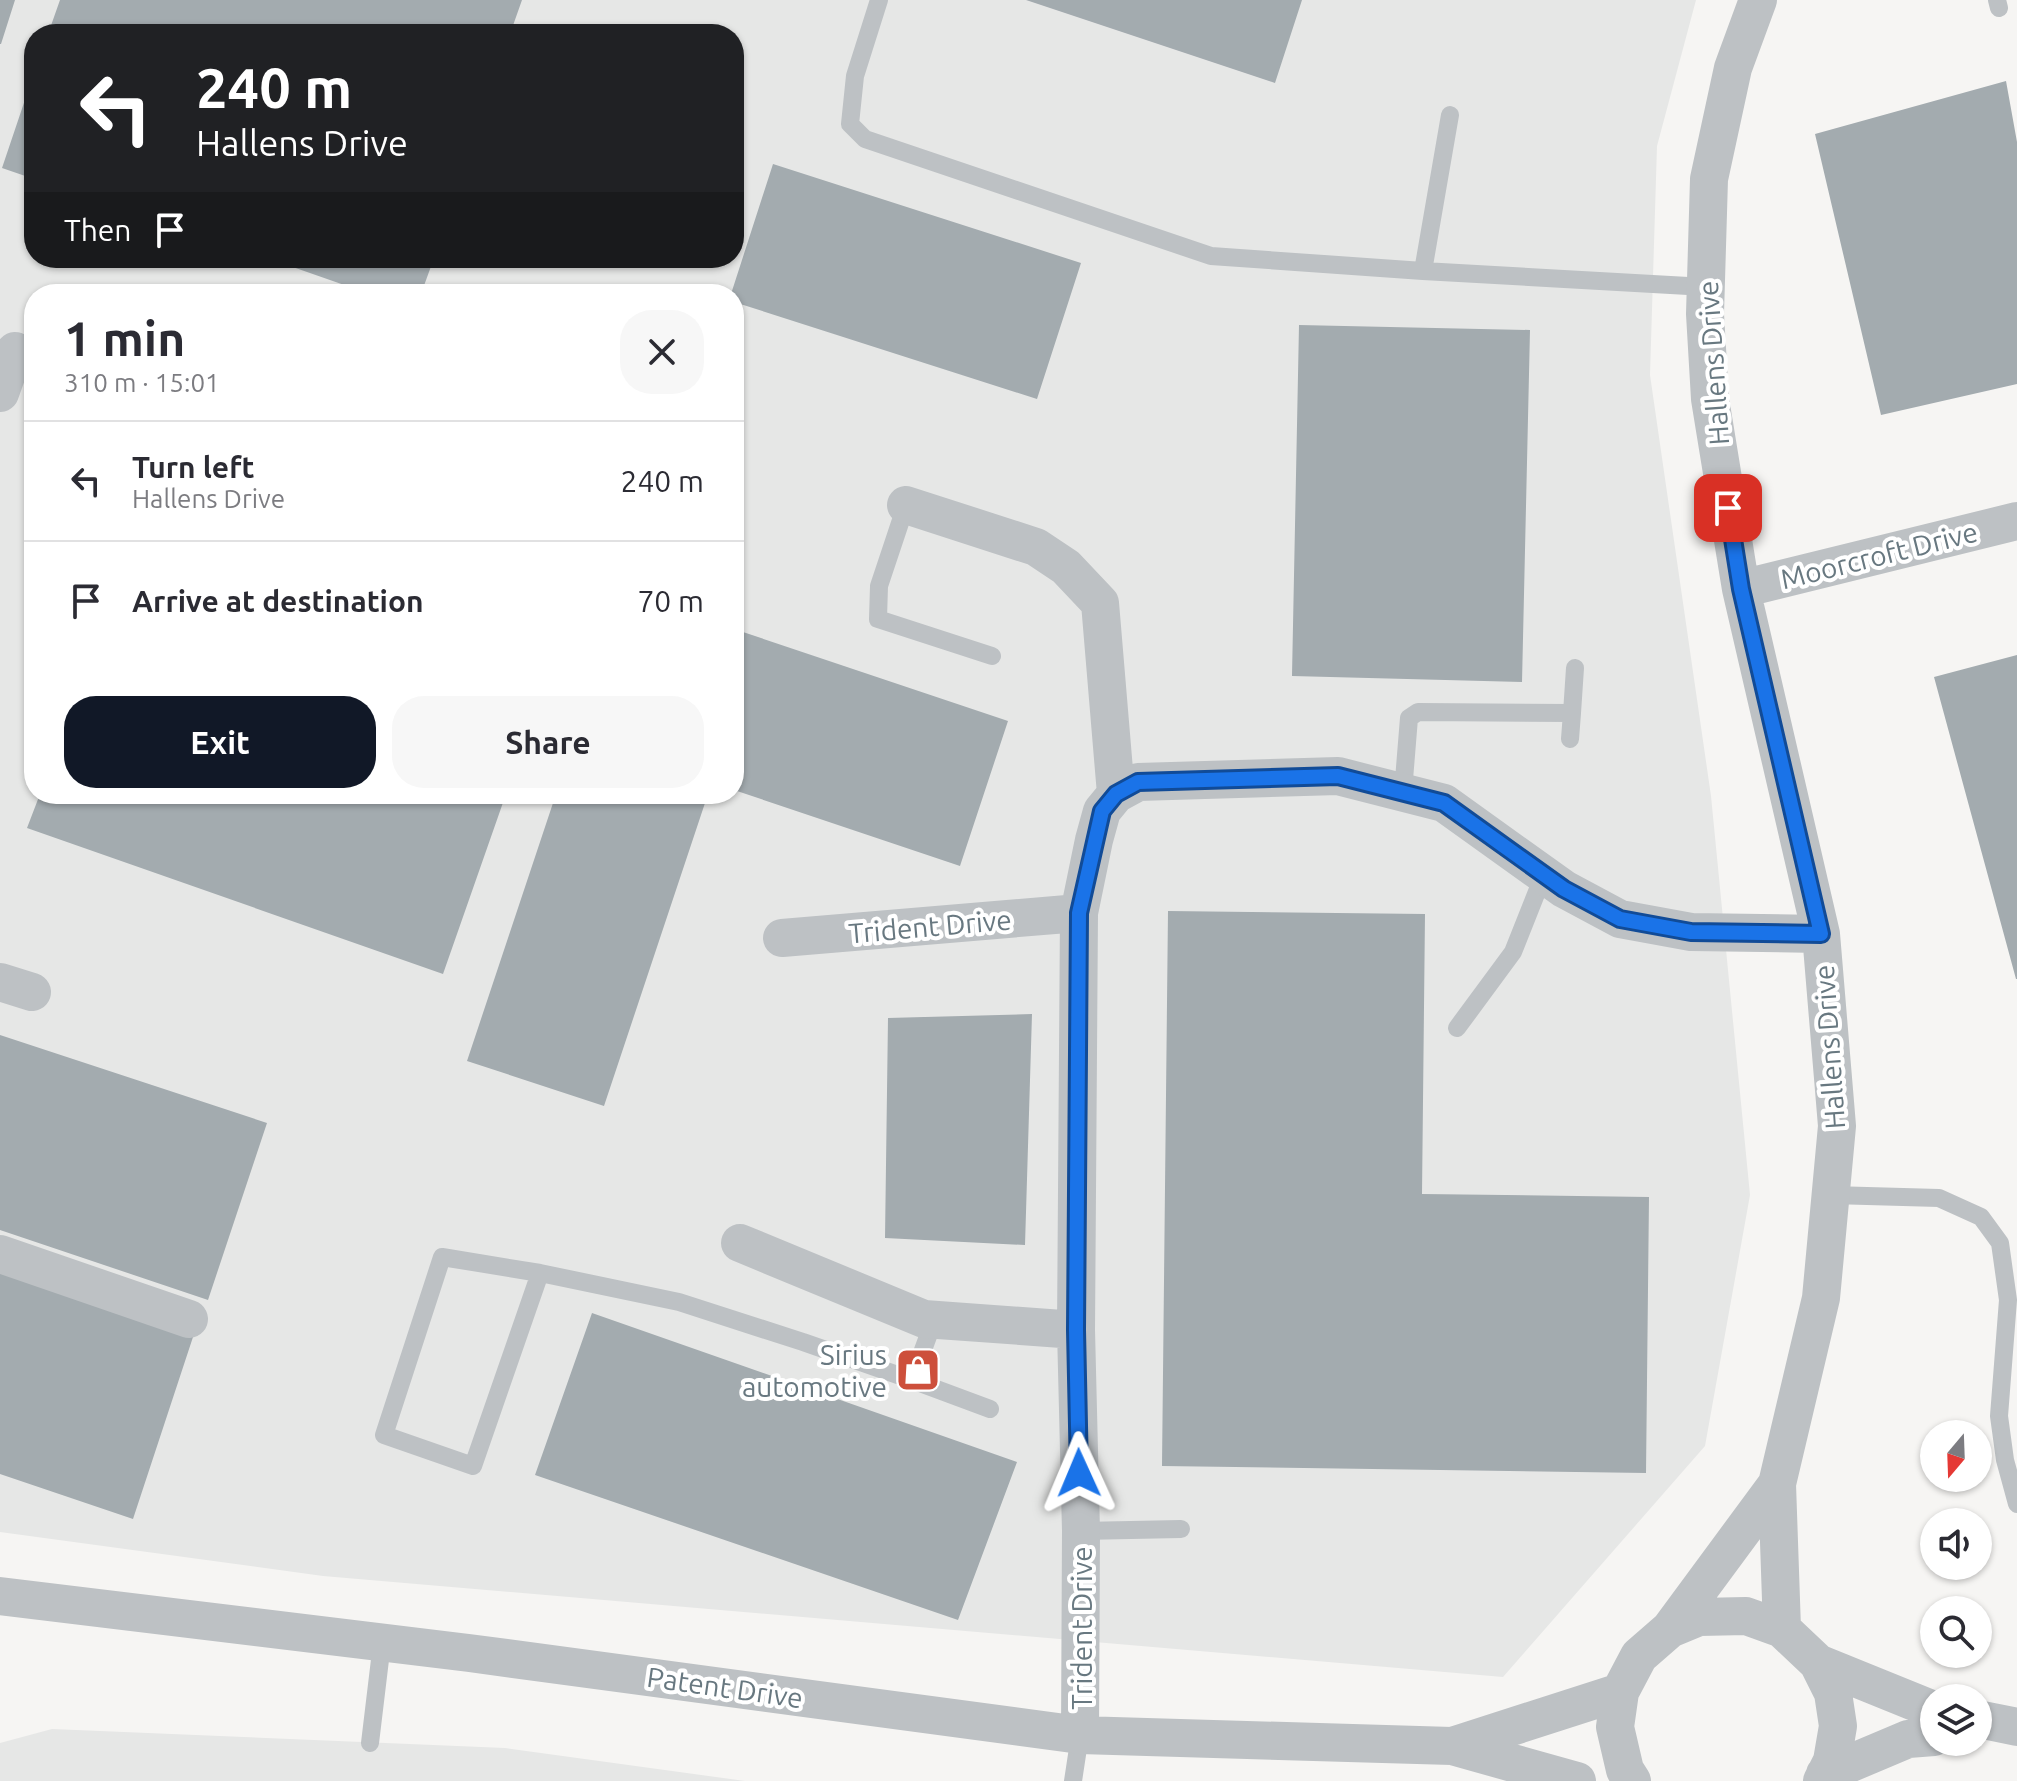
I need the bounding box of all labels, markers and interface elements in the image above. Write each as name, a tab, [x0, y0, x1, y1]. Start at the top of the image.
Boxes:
icon: left	[64, 56, 168, 160]
text: 240 m	[196, 56, 352, 119]
text: Hallens Drive	[196, 122, 408, 163]
icon: arrive	[148, 208, 192, 252]
text: Then	[64, 213, 132, 247]
street label: Hallens Drive	[1692, 280, 1734, 446]
button: close	[620, 310, 704, 394]
text: 1 min	[64, 311, 185, 365]
text: 310 m · 15:01	[64, 368, 220, 397]
text: Turn left	[132, 450, 254, 484]
icon: left	[64, 459, 108, 503]
text: 240 m	[620, 464, 704, 498]
pin	[1694, 474, 1762, 542]
text: Hallens Drive	[132, 484, 285, 513]
icon: arrive	[1706, 486, 1750, 530]
street label: Moorcroft Drive	[1777, 516, 1981, 594]
icon: arrive	[64, 579, 108, 623]
text: Arrive at destination	[132, 584, 424, 618]
text: 70 m	[637, 584, 704, 618]
button: Exit	[64, 696, 376, 788]
button: Share	[392, 696, 704, 788]
street label: Trident Drive	[847, 903, 1013, 949]
street label: Hallens Drive	[1808, 964, 1850, 1130]
place label: Sirius automotive	[742, 1339, 887, 1402]
shop icon: Sirius automotive	[894, 1346, 942, 1394]
north arrow	[1920, 1420, 1992, 1492]
map controls	[1920, 1420, 1992, 1756]
position arrow	[1037, 1431, 1121, 1515]
button: sound	[1920, 1508, 1992, 1580]
street label: Trident Drive	[1066, 1546, 1097, 1710]
button: search	[1920, 1596, 1992, 1668]
street label: Patent Drive	[645, 1661, 805, 1713]
button: layers	[1920, 1684, 1992, 1756]

